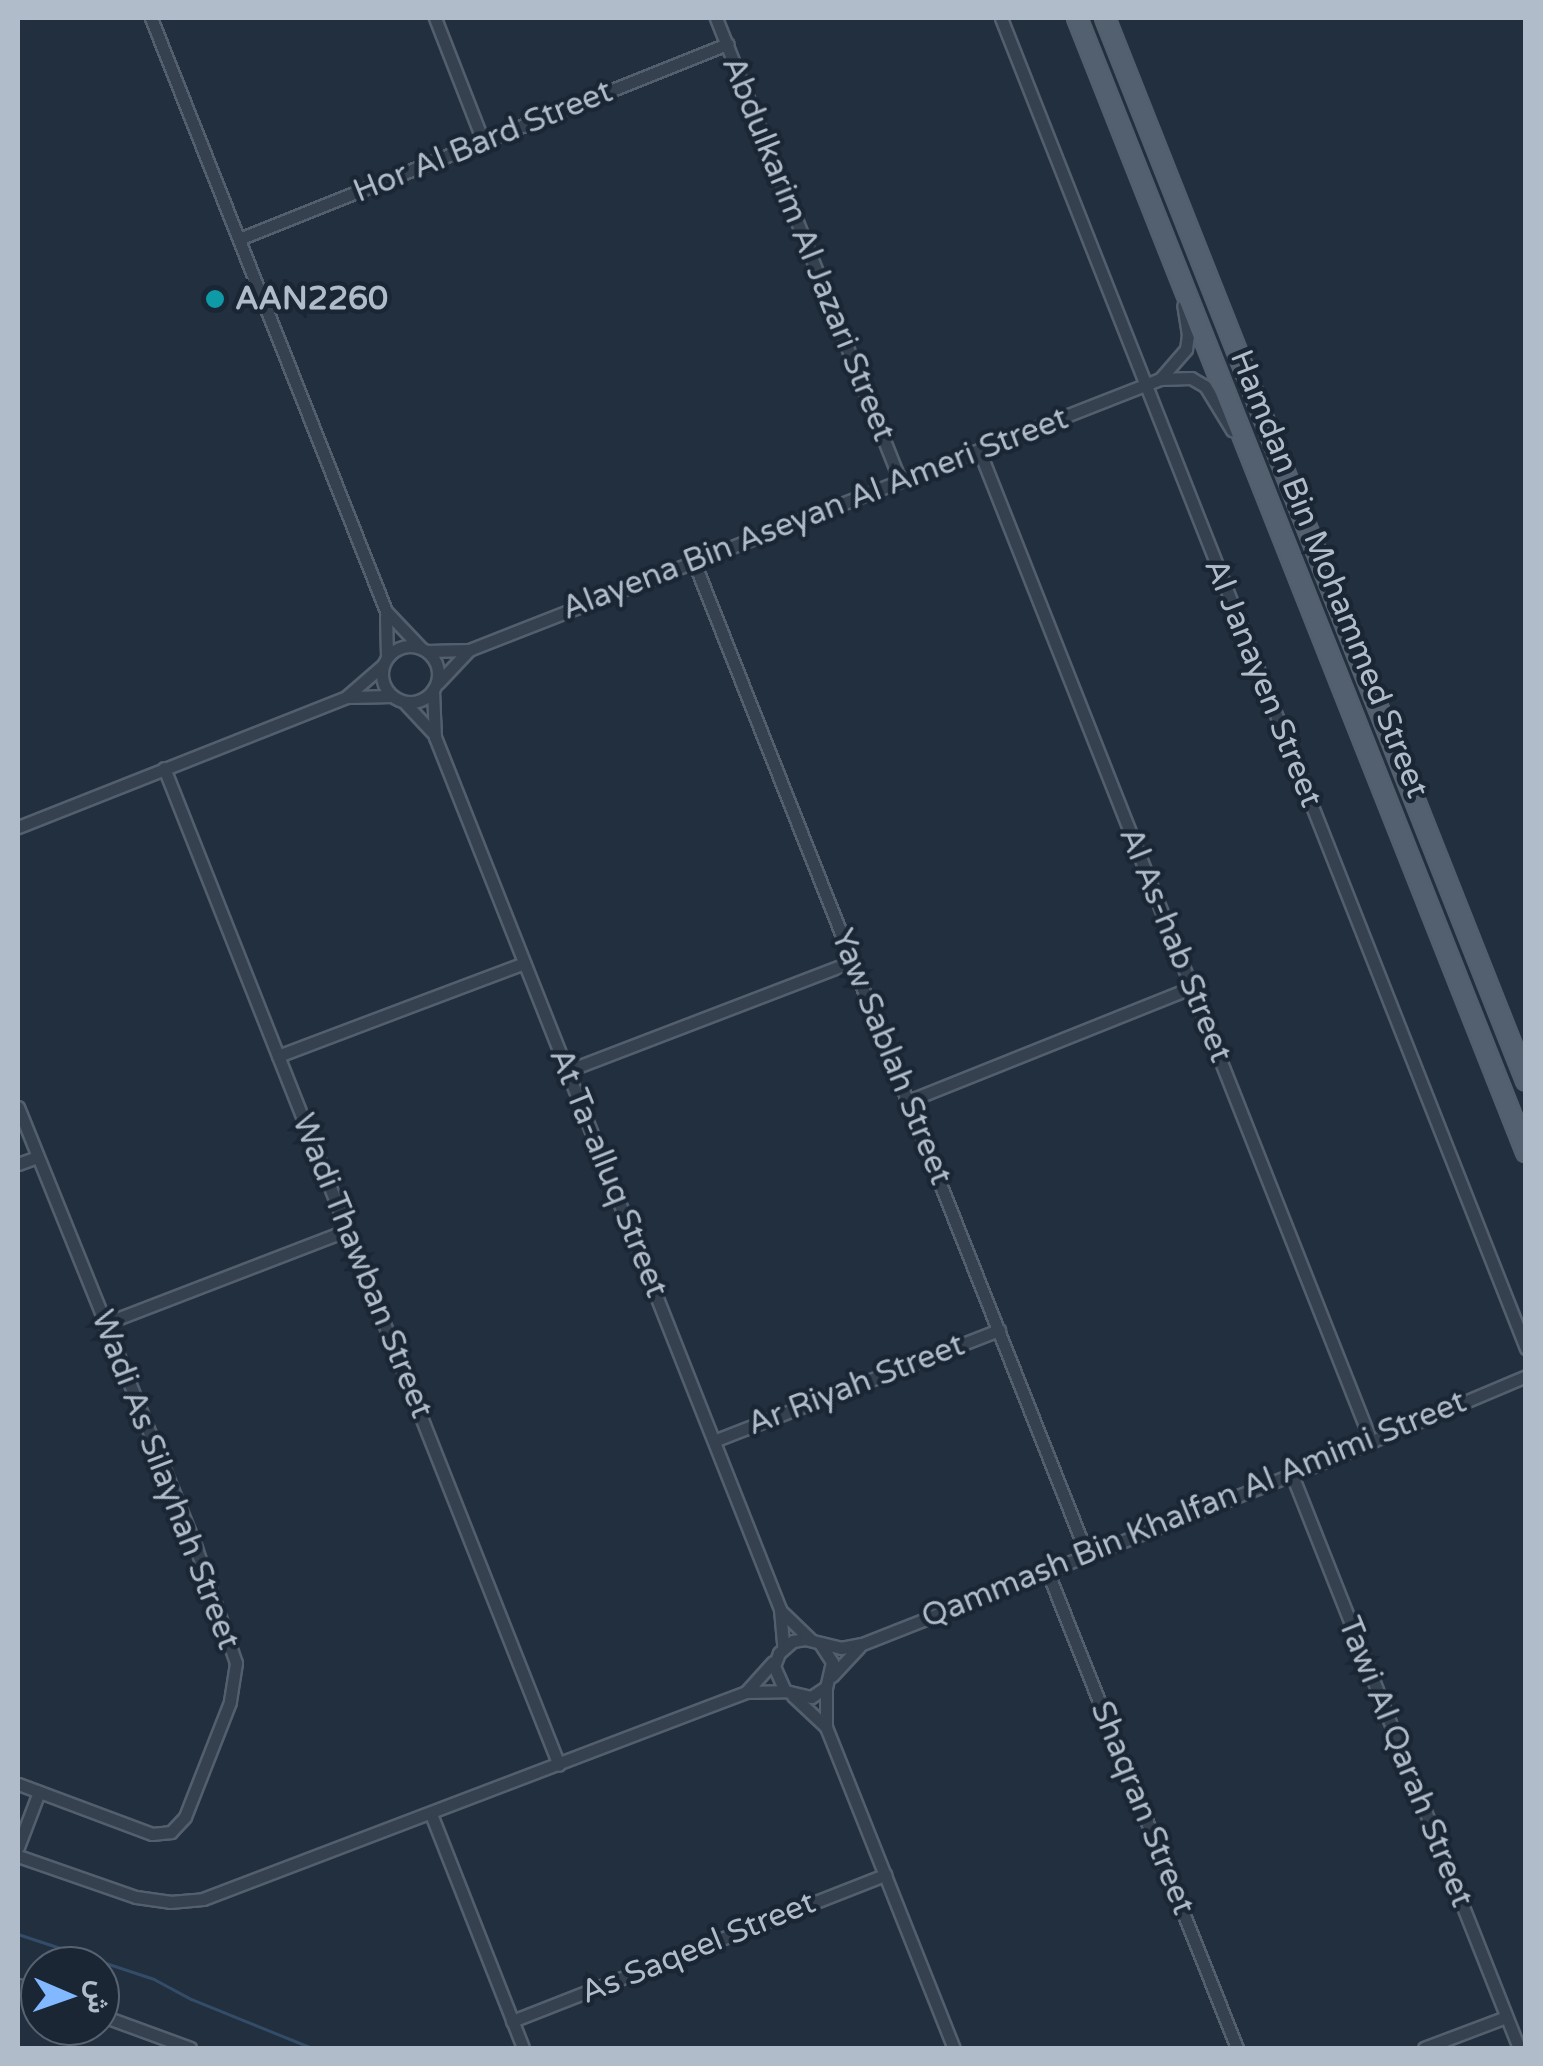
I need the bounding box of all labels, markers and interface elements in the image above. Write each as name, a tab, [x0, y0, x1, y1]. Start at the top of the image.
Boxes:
street label: Abdulkarim Al Jazari Street	[713, 51, 903, 447]
street label: Hor Al Bard Street	[348, 73, 618, 211]
place label: AAN2260	[235, 280, 388, 318]
marker: AAN2260	[204, 288, 226, 310]
street label: Hamdan Bin Mohammed Street	[1221, 345, 1437, 803]
street label: Alayena Bin Aseyan Al Ameri Street	[557, 399, 1073, 629]
street label: Al Janayen Street	[1196, 553, 1330, 813]
street label: Al As-hab Street	[1110, 822, 1240, 1068]
street label: Yaw Sablah Street	[822, 924, 960, 1190]
street label: At Ta-alluq Street	[541, 1043, 675, 1303]
street label: Wadi Thawban Street	[283, 1108, 441, 1424]
street label: Wadi As Silayhah Street	[83, 1305, 247, 1655]
street label: Ar Riyah Street	[742, 1326, 970, 1444]
street label: Qammash Bin Khalfan Al Amimi Street	[916, 1383, 1472, 1637]
street label: Tawi Al Qarah Street	[1329, 1611, 1481, 1913]
street label: Shaqran Street	[1082, 1696, 1202, 1920]
street label: As Saqeel Street	[575, 1883, 821, 2013]
north arrow	[20, 1946, 120, 2046]
text: ش	[80, 1980, 116, 2014]

